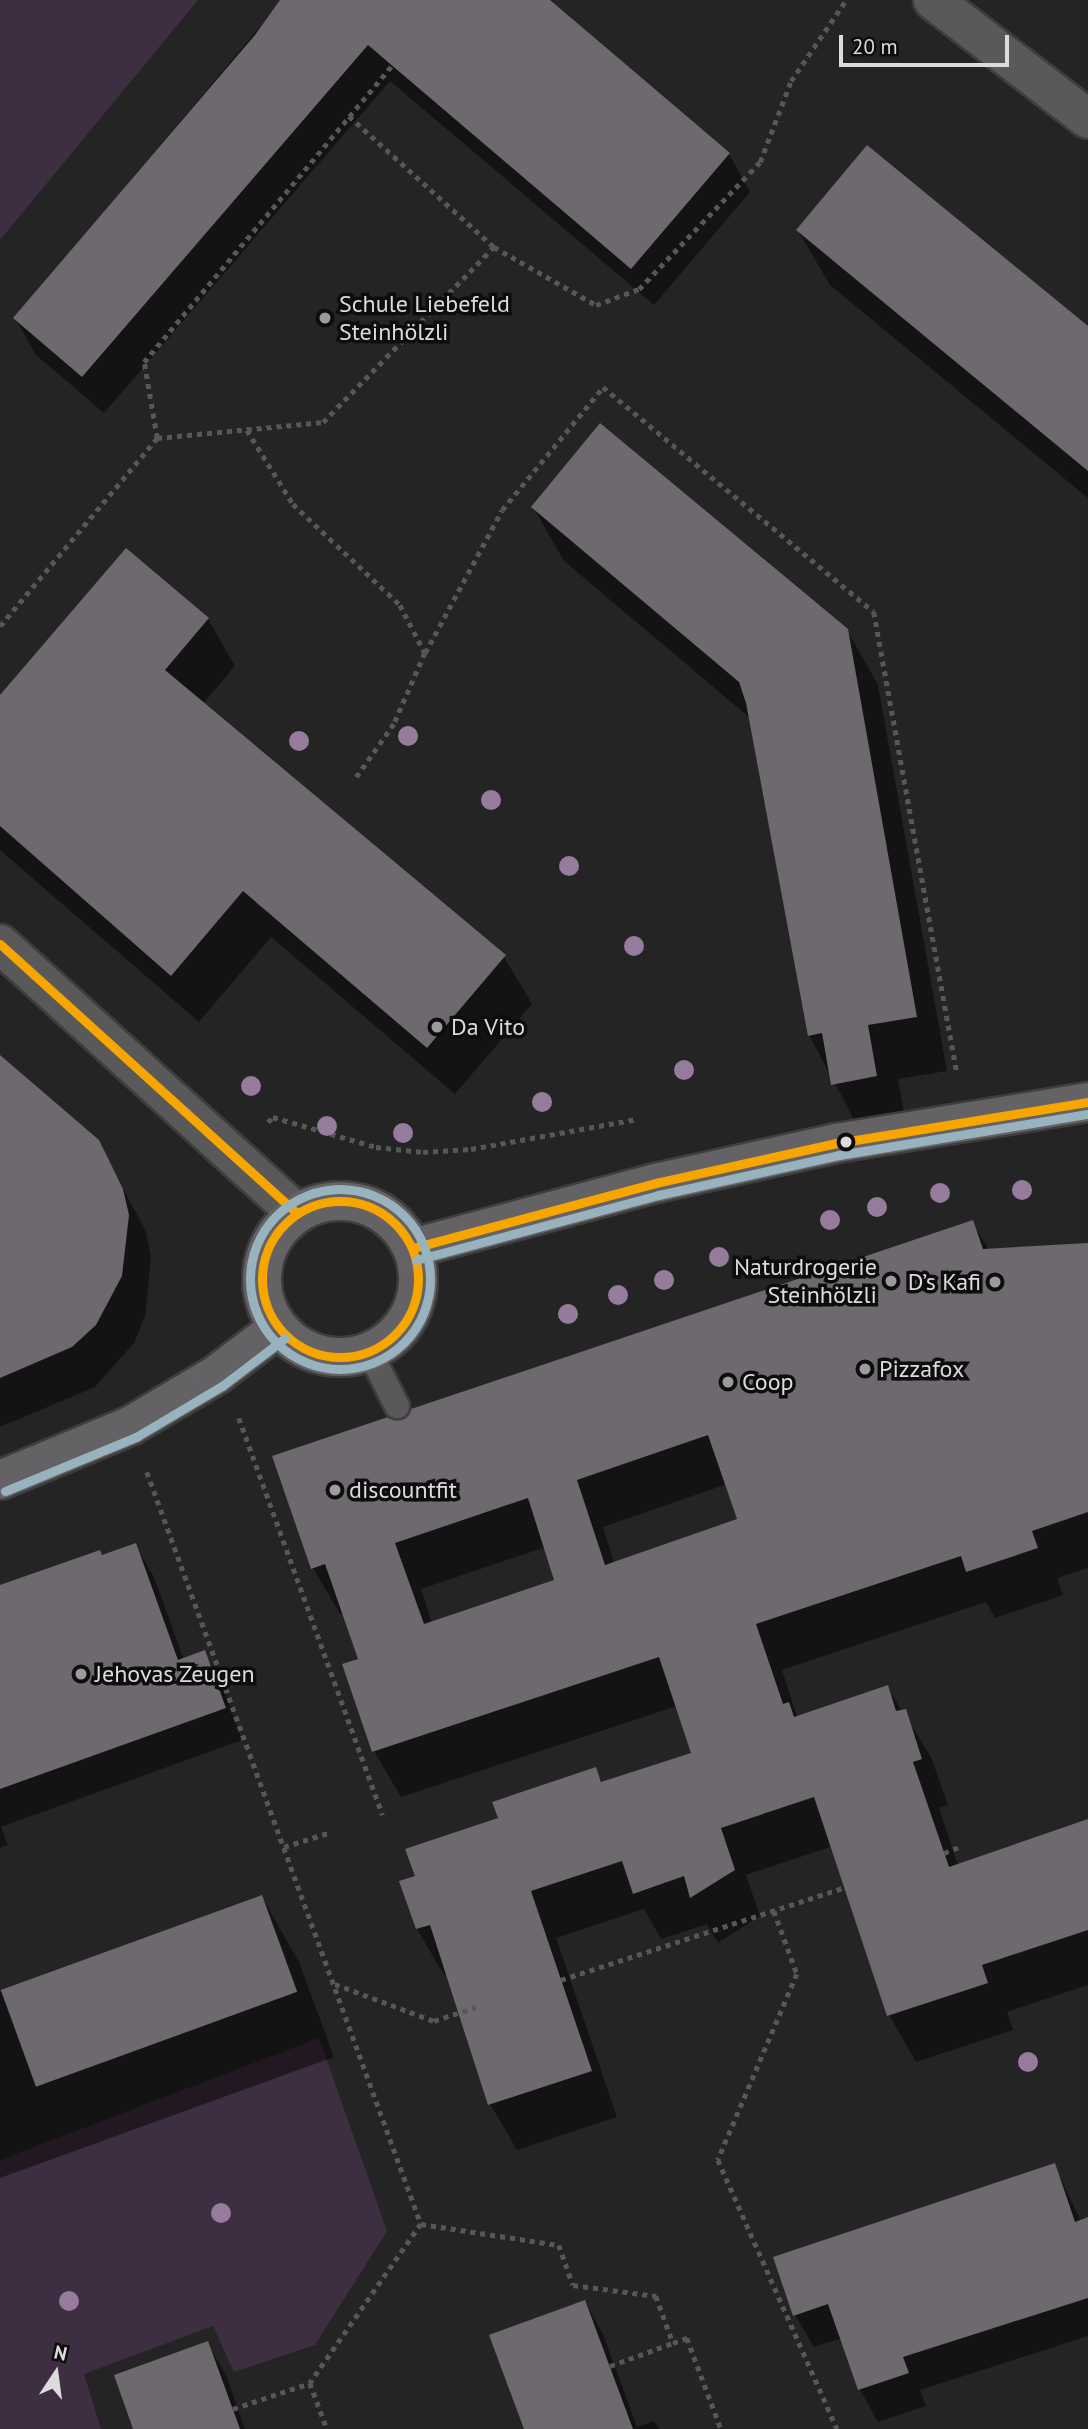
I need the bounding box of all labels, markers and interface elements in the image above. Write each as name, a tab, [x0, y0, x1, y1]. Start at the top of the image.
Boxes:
scale bar	[843, 21, 1013, 65]
text: 20 m	[852, 33, 898, 60]
place label: Schule Liebefeld Steinhölzli	[339, 290, 510, 346]
marker: Schule Liebefeld Steinhölzli	[317, 310, 333, 326]
place label: Da Vito	[451, 1013, 526, 1041]
marker: Da Vito	[429, 1019, 445, 1035]
unlabelled marker	[839, 1135, 853, 1149]
place label: Naturdrogerie Steinhölzli	[734, 1253, 877, 1309]
place label: D’s Kafi	[908, 1268, 981, 1296]
marker: Naturdrogerie Steinhölzli	[883, 1273, 899, 1289]
marker: D’s Kafi	[987, 1274, 1003, 1290]
place label: Pizzafox	[879, 1355, 964, 1383]
marker: Pizzafox	[857, 1361, 873, 1377]
place label: Coop	[742, 1368, 794, 1396]
marker: Coop	[720, 1374, 736, 1390]
place label: discountfit	[349, 1476, 457, 1504]
marker: discountfit	[327, 1482, 343, 1498]
place label: Jehovas Zeugen	[95, 1660, 255, 1688]
marker: Jehovas Zeugen	[73, 1666, 89, 1682]
north arrow	[21, 2338, 91, 2408]
text: N	[52, 2339, 69, 2366]

